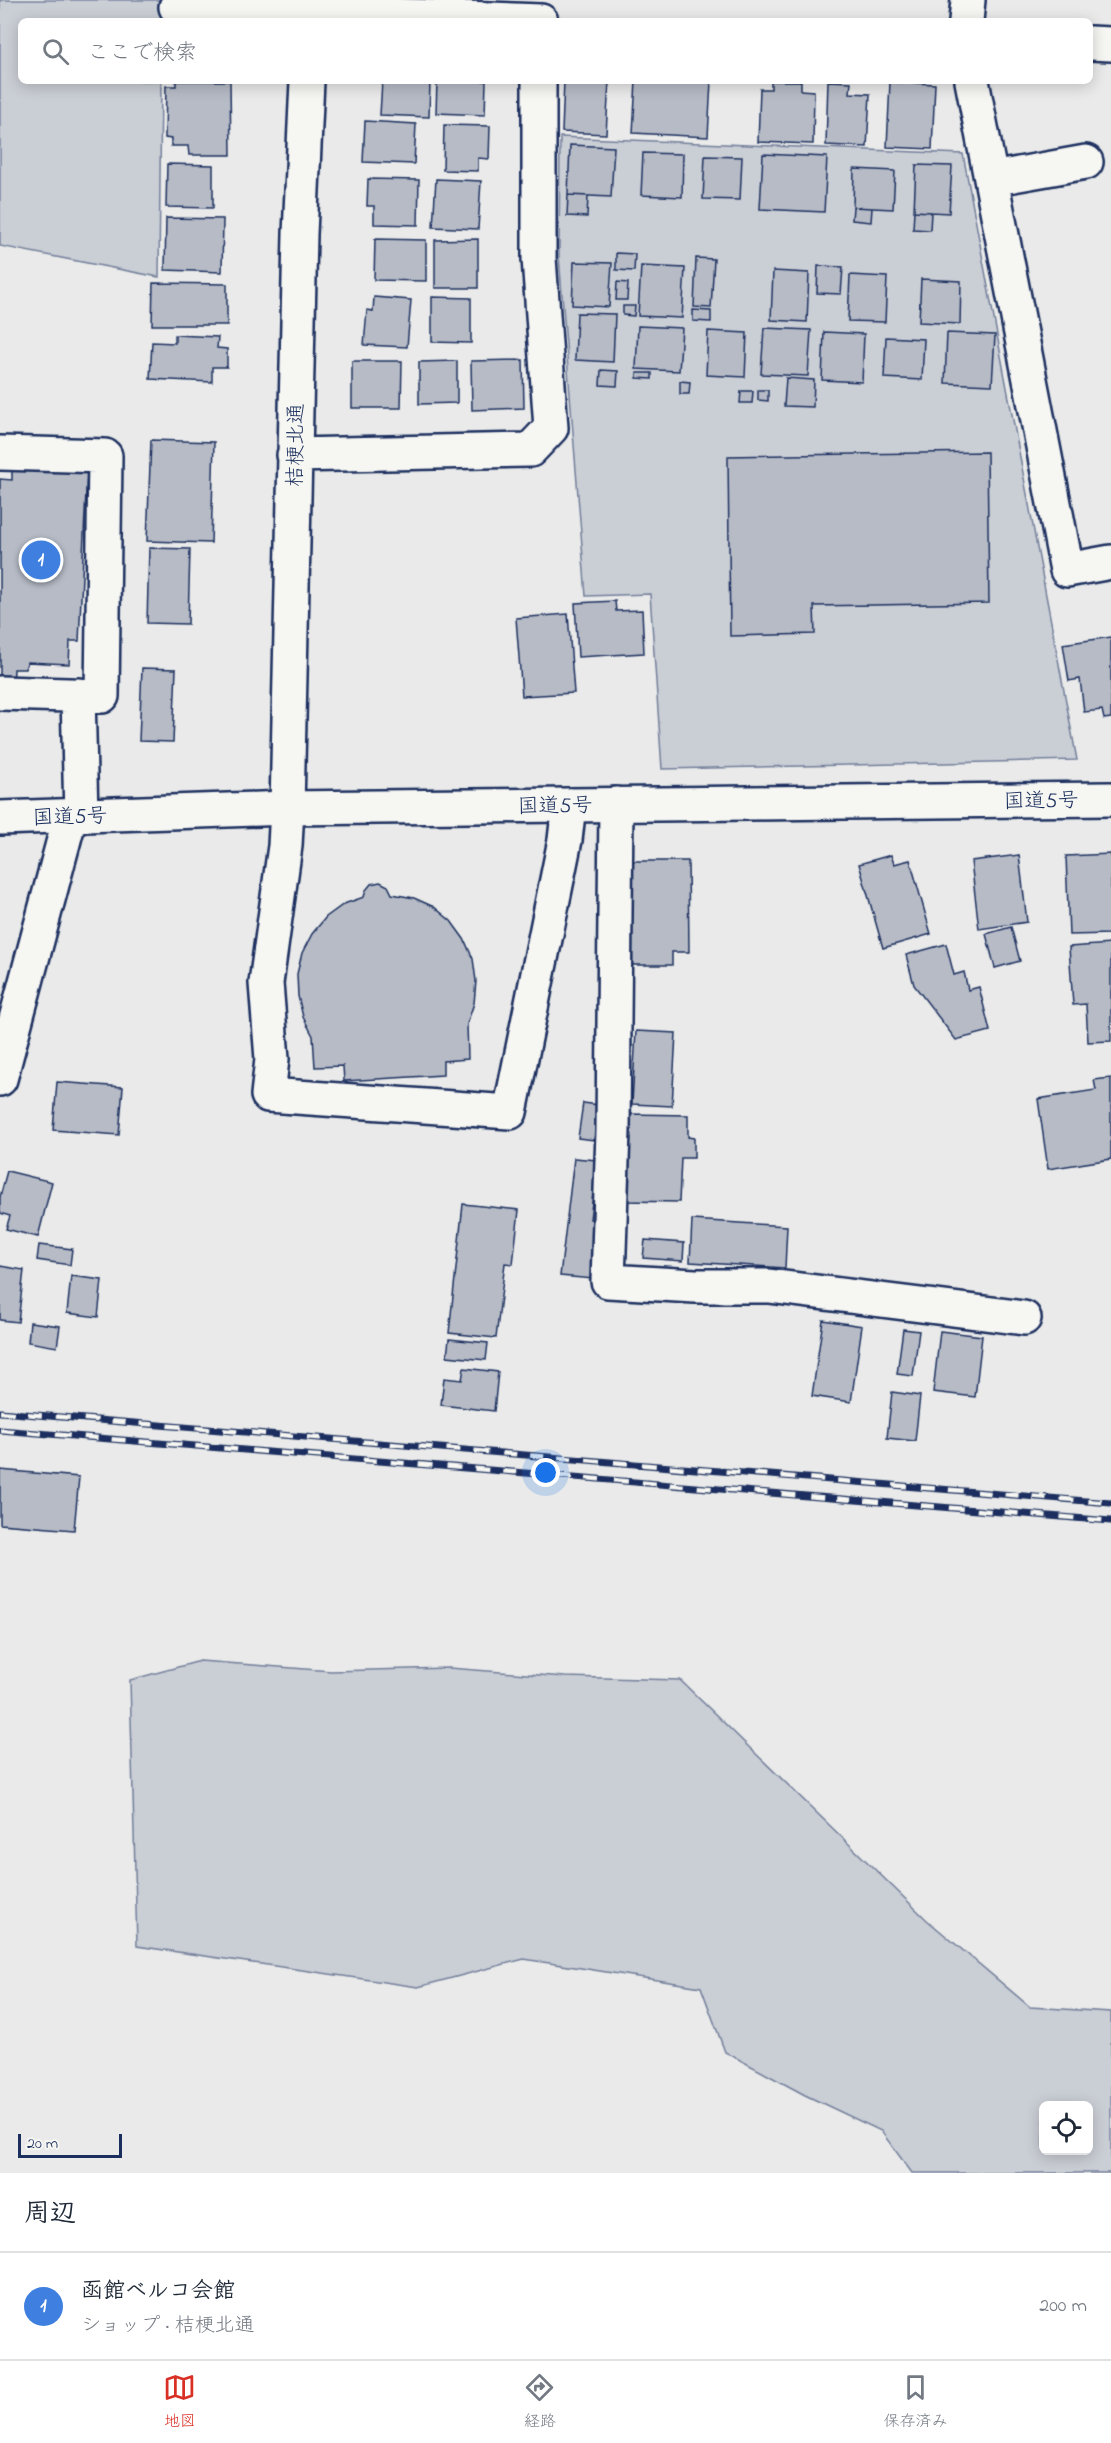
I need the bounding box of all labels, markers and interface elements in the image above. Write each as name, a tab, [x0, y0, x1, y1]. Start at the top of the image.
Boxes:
search box	[18, 18, 1093, 84]
icon: search	[39, 35, 72, 68]
text: ここで検索	[87, 38, 197, 70]
street label: 桔梗北通	[281, 403, 313, 487]
pin: 1	[22, 538, 60, 582]
street label: 国道5号	[1003, 786, 1079, 818]
street label: 国道5号	[517, 791, 593, 823]
street label: 国道5号	[32, 802, 108, 834]
your location	[531, 1458, 560, 1487]
map controls	[1039, 2101, 1093, 2155]
button: locate	[1039, 2101, 1093, 2155]
scale bar	[18, 2131, 122, 2158]
text: 20 m	[27, 2132, 58, 2156]
text: 周辺	[24, 2196, 76, 2234]
text: 函館ベルコ会館	[81, 2276, 235, 2308]
text: 1	[40, 2292, 47, 2321]
text: 200 m	[1039, 2292, 1087, 2321]
text: ショップ · 桔梗北通	[81, 2312, 254, 2341]
tab: 地図	[163, 2371, 196, 2434]
tab: 経路	[523, 2371, 556, 2434]
tab: 保存済み	[883, 2371, 947, 2434]

